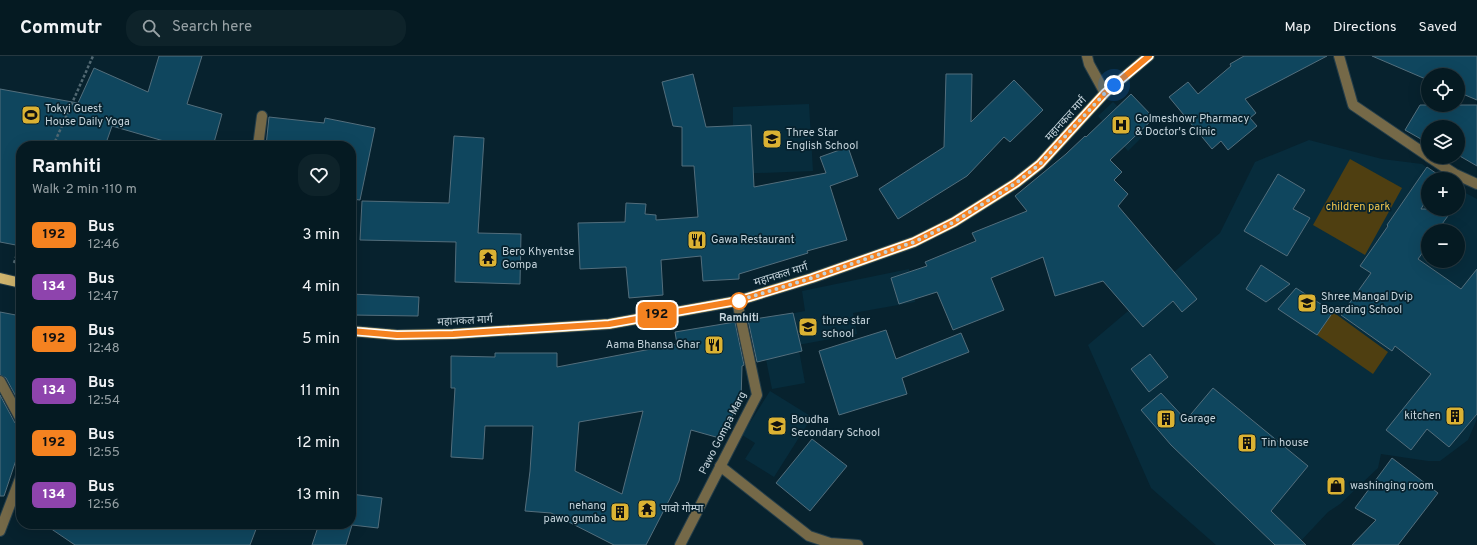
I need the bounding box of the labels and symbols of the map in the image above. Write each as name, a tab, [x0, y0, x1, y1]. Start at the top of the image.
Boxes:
your location	[1104, 75, 1124, 95]
street label: महानकल मार्ग	[1042, 93, 1090, 144]
place label: Tokyi Guest House Daily Yoga	[45, 102, 130, 129]
sports icon: Tokyi Guest House Daily Yoga	[20, 104, 42, 126]
place label: Golmeshowr Pharmacy & Doctor's Clinic	[1135, 112, 1249, 139]
hospital icon: Golmeshowr Pharmacy & Doctor's Clinic	[1110, 114, 1132, 136]
place label: Three Star English School	[786, 126, 858, 153]
school or university icon: Three Star English School	[761, 128, 783, 150]
park label: children park	[1326, 200, 1391, 214]
restaurant icon: Gawa Restaurant	[686, 229, 708, 251]
place label: Gawa Restaurant	[711, 233, 795, 247]
place label: Bero Khyentse Gompa	[502, 245, 574, 272]
temple icon: Bero Khyentse Gompa	[477, 247, 499, 269]
street label: महानकल मार्ग	[752, 260, 811, 290]
place label: Shree Mangal Dvip Boarding School	[1321, 290, 1413, 317]
marker: Ramhiti	[730, 292, 748, 310]
school or university icon: Shree Mangal Dvip Boarding School	[1296, 292, 1318, 314]
line badge: 192	[634, 302, 680, 328]
place label: Ramhiti	[719, 311, 759, 325]
street label: महानकल मार्ग	[437, 313, 494, 329]
place label: three star school	[822, 314, 871, 341]
school or university icon: three star school	[797, 316, 819, 338]
restaurant icon: Aama Bhansa Ghar	[703, 334, 725, 356]
place label: Aama Bhansa Ghar	[606, 338, 701, 352]
street label: Pawo Gompa Marg	[696, 389, 750, 477]
building icon: kitchen	[1444, 405, 1466, 427]
building icon: Garage	[1155, 408, 1177, 430]
place label: kitchen	[1404, 409, 1441, 423]
place label: Garage	[1180, 412, 1216, 426]
place label: Boudha Secondary School	[791, 413, 880, 440]
school or university icon: Boudha Secondary School	[766, 415, 788, 437]
building icon: Tin house	[1236, 432, 1258, 454]
place label: Tin house	[1261, 436, 1309, 450]
shop icon: washinging room	[1325, 475, 1347, 497]
place label: washinging room	[1350, 479, 1434, 493]
temple icon: पावो गोम्पा	[636, 498, 658, 520]
place label: nehang pawo gumba	[544, 499, 606, 526]
building icon: nehang pawo gumba	[609, 501, 631, 523]
place label: पावो गोम्पा	[661, 502, 703, 516]

